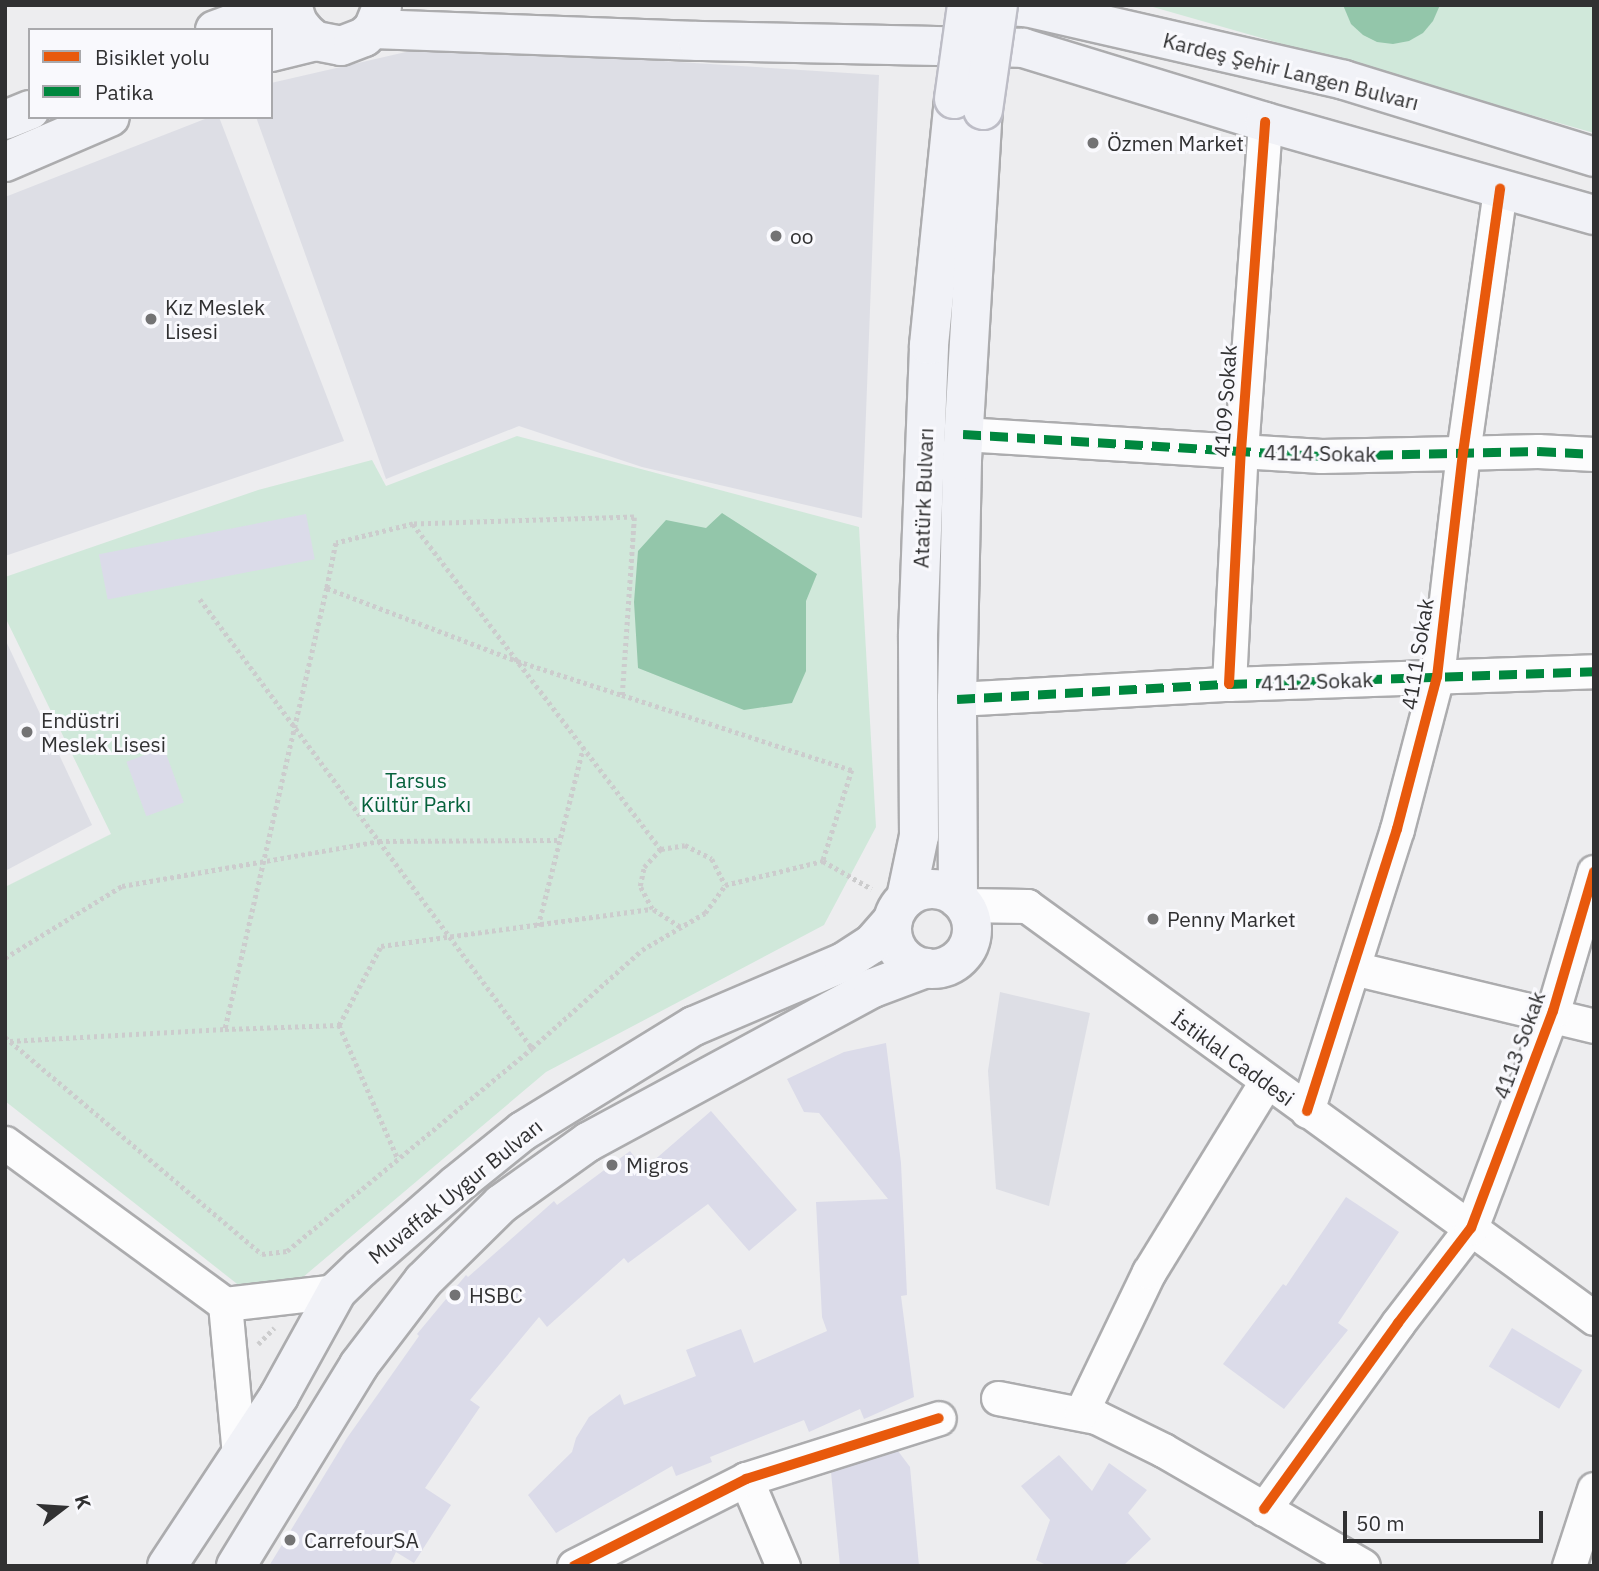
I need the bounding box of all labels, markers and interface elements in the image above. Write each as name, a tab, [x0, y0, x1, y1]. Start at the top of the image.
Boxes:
street label: Kardeş Şehir Langen Bulvarı	[1160, 27, 1422, 115]
legend	[28, 28, 273, 119]
text: Bisiklet yolu	[95, 43, 210, 71]
text: Patika	[95, 78, 154, 106]
place label: Özmen Market	[1107, 130, 1244, 156]
marker: Özmen Market	[1085, 135, 1101, 151]
place label: oo	[790, 223, 814, 249]
marker: oo	[768, 228, 784, 244]
place label: Kız Meslek Lisesi	[165, 294, 265, 344]
marker: Kız Meslek Lisesi	[143, 311, 159, 327]
street label: 4109 Sokak	[1209, 344, 1241, 458]
street label: Atatürk Bulvarı	[908, 427, 938, 569]
street label: 4114 Sokak	[1264, 439, 1376, 467]
street label: 4111 Sokak	[1396, 596, 1438, 712]
street label: 4112 Sokak	[1260, 666, 1374, 696]
place label: Endüstri Meslek Lisesi	[41, 707, 166, 757]
marker: Endüstri Meslek Lisesi	[19, 724, 35, 740]
park label: Tarsus Kültür Parkı	[361, 767, 471, 817]
place label: Penny Market	[1167, 906, 1296, 932]
marker: Penny Market	[1145, 911, 1161, 927]
street label: 4113 Sokak	[1488, 988, 1550, 1102]
street label: İstiklal Caddesi	[1167, 1005, 1299, 1111]
street label: Muvaffak Uygur Bulvarı	[363, 1113, 547, 1269]
place label: Migros	[626, 1152, 689, 1178]
marker: Migros	[604, 1157, 620, 1173]
place label: HSBC	[469, 1282, 523, 1308]
marker: HSBC	[447, 1287, 463, 1303]
north arrow	[28, 1473, 98, 1543]
text: K	[70, 1492, 96, 1512]
scale bar	[1347, 1498, 1546, 1542]
text: 50 m	[1356, 1509, 1405, 1537]
place label: CarrefourSA	[304, 1527, 419, 1553]
marker: CarrefourSA	[282, 1532, 298, 1548]

